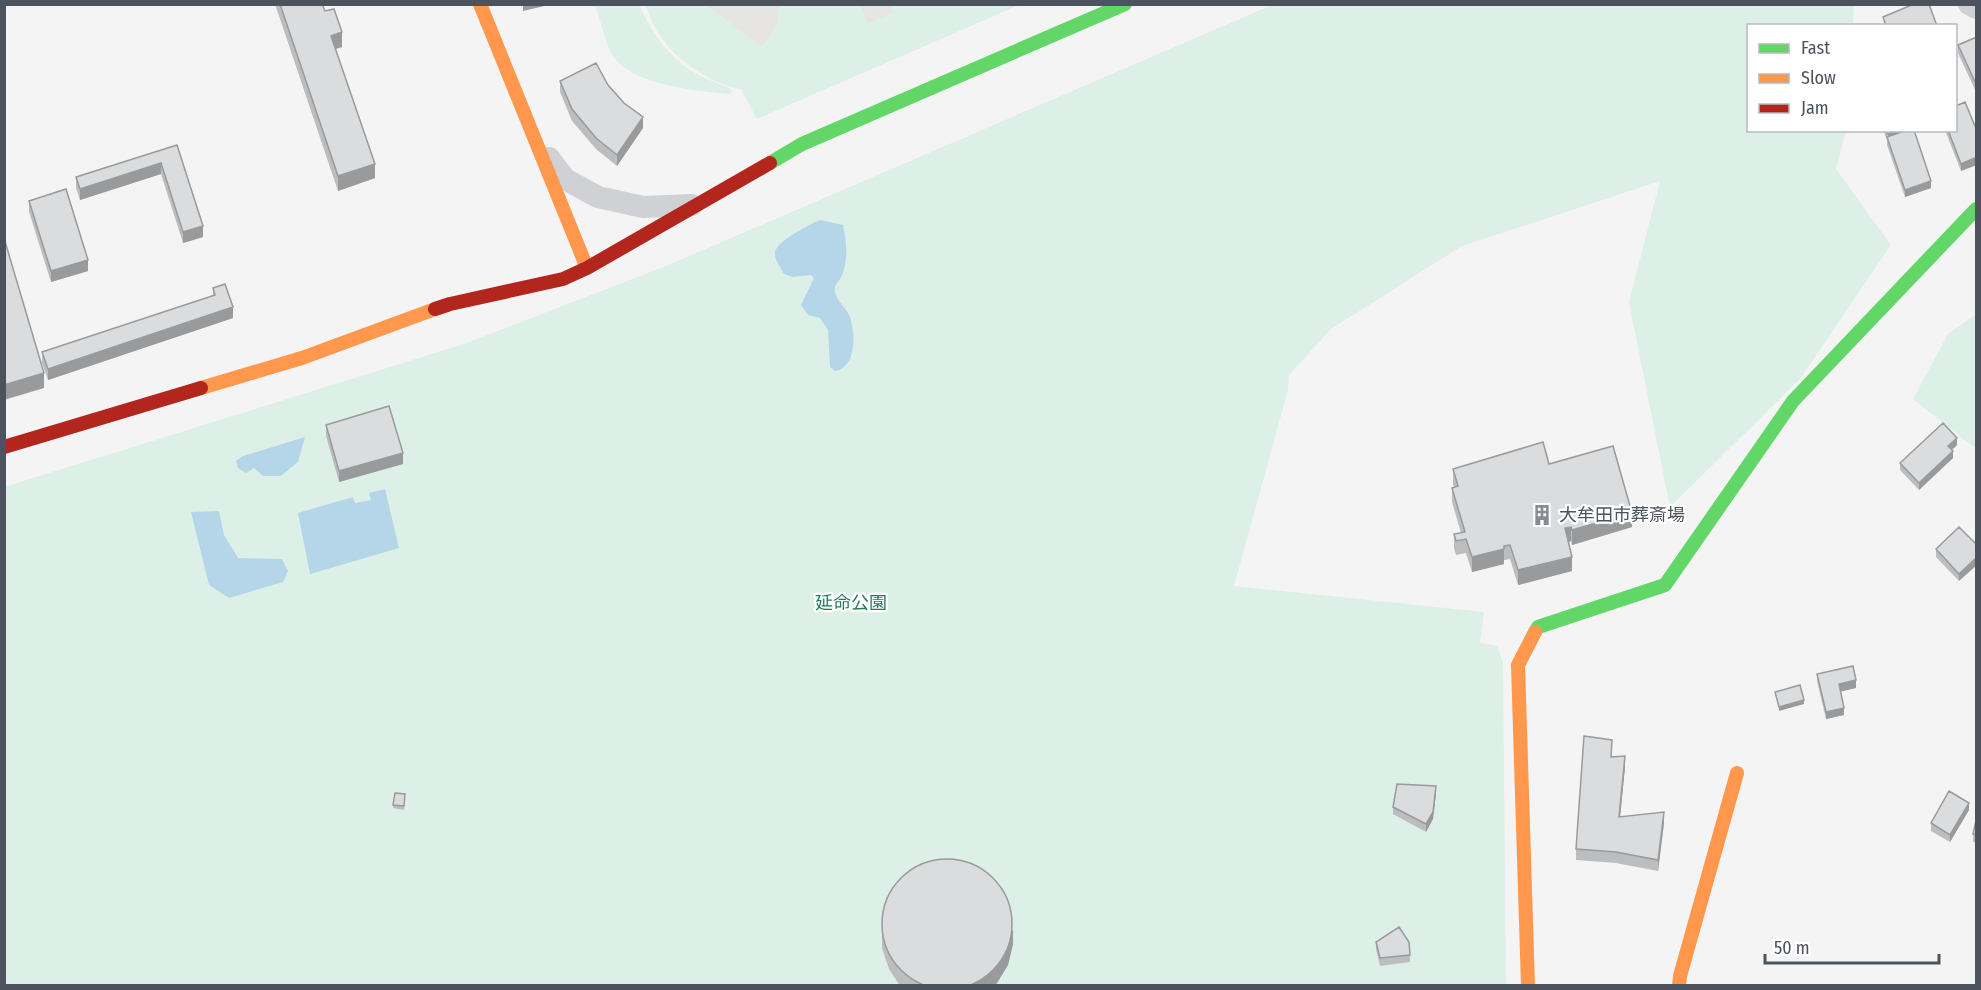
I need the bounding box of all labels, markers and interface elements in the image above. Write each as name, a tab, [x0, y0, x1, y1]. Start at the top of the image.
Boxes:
legend	[1747, 24, 1957, 132]
text: Fast	[1801, 37, 1830, 59]
text: Slow	[1801, 67, 1836, 89]
text: Jam	[1801, 97, 1829, 119]
building icon: 大牟田市葬斎場	[1530, 503, 1554, 527]
place label: 大牟田市葬斎場	[1559, 504, 1685, 526]
park label: 延命公園	[815, 592, 887, 614]
scale bar	[1765, 927, 1939, 965]
text: 50 m	[1774, 937, 1810, 959]

